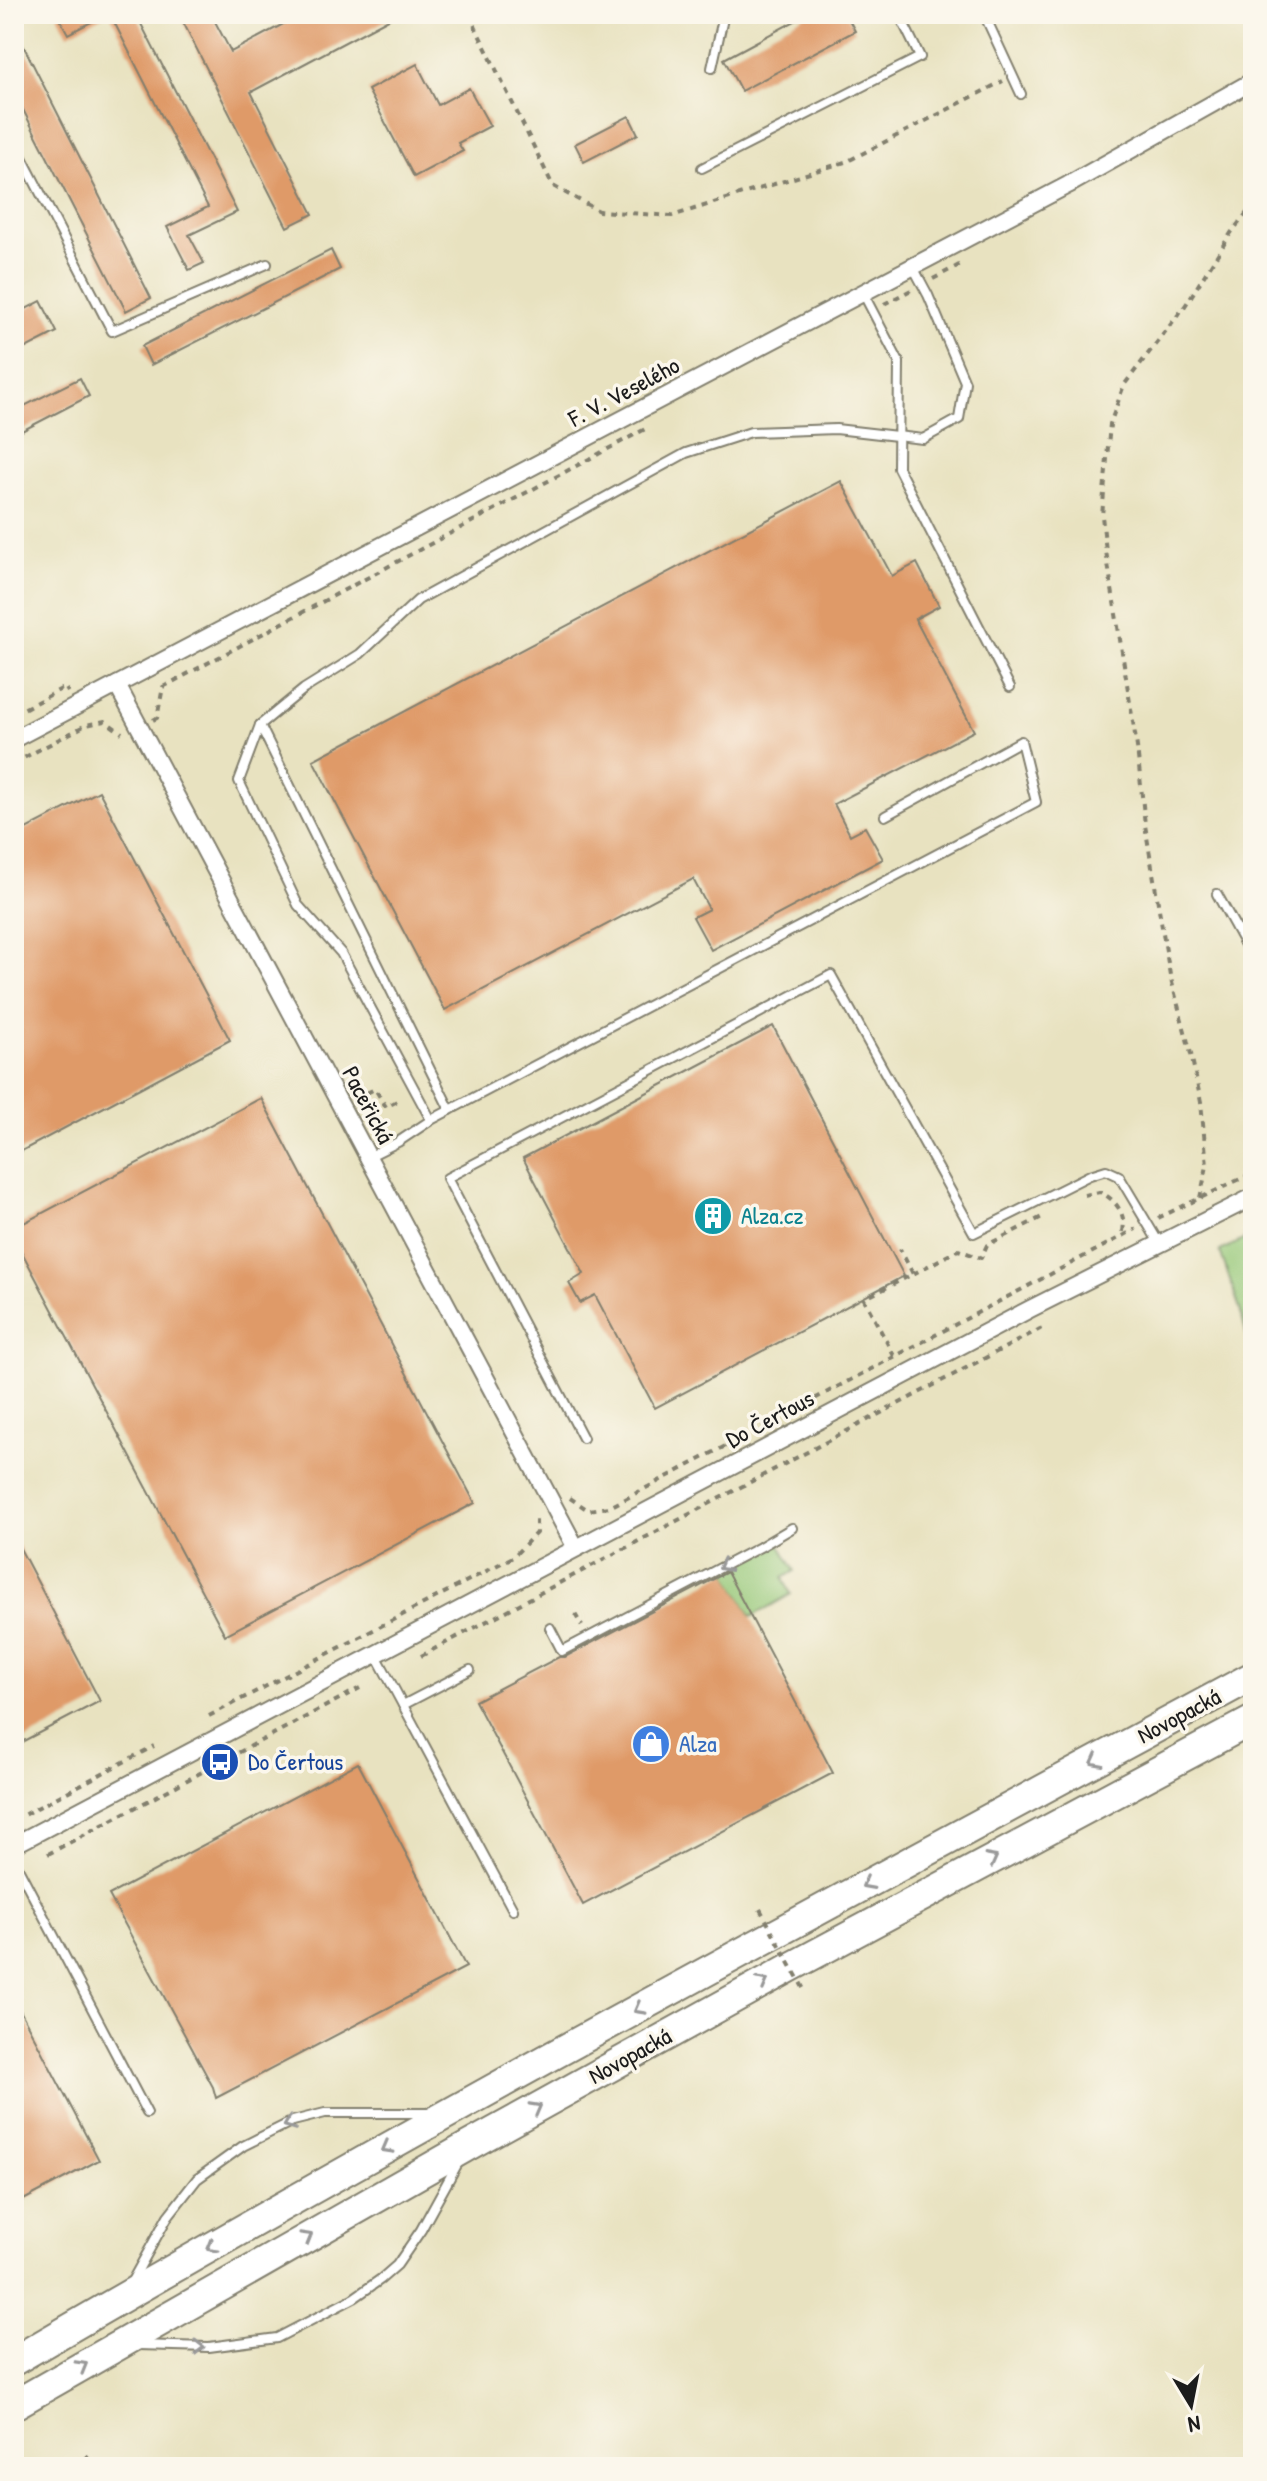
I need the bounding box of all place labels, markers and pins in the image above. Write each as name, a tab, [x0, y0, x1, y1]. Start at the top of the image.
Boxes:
building icon: Alza.cz	[692, 1195, 734, 1237]
place label: Alza.cz	[741, 1199, 804, 1231]
shop icon: Alza	[630, 1723, 672, 1765]
place label: Alza	[679, 1727, 717, 1759]
bus stop icon: Do Čertous	[199, 1741, 241, 1783]
place label: Do Čertous	[248, 1745, 343, 1777]

